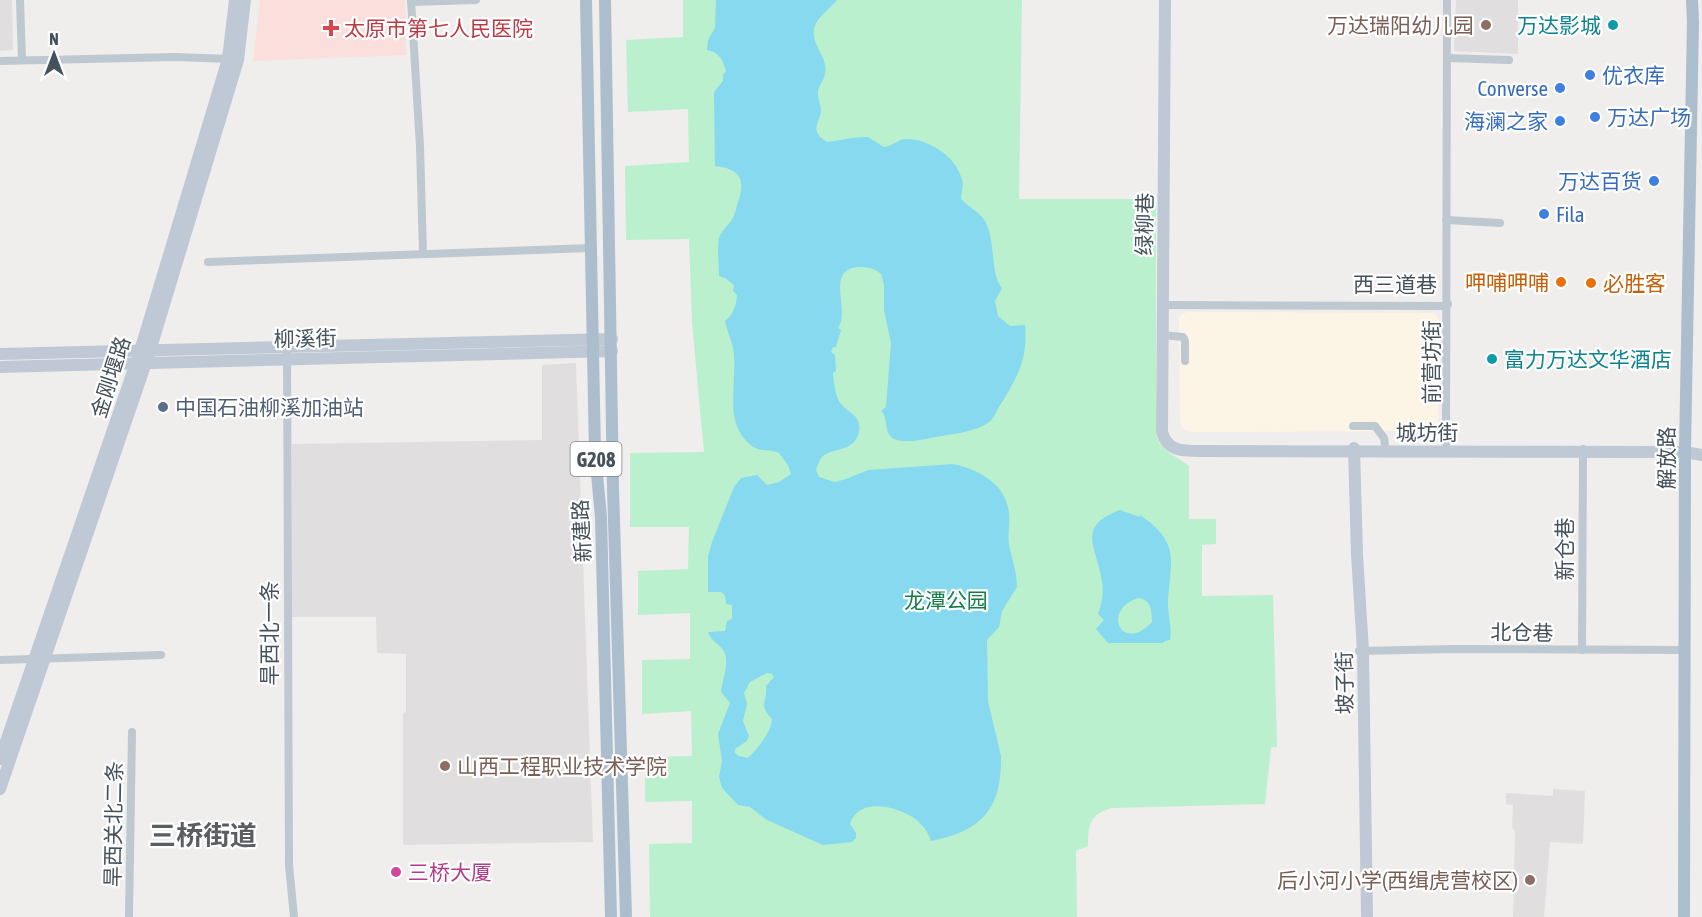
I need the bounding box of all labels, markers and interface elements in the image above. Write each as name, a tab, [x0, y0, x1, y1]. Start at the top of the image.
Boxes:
place label: 万达瑞阳幼儿园	[1327, 13, 1474, 37]
place label: 万达影城	[1517, 13, 1601, 37]
place label: 太原市第七人民医院	[344, 16, 533, 40]
marker: 万达瑞阳幼儿园	[1479, 18, 1493, 32]
marker: 万达影城	[1606, 18, 1620, 32]
marker: 太原市第七人民医院	[322, 19, 340, 37]
north arrow	[24, 24, 84, 84]
text: N	[49, 30, 59, 48]
place label: 优衣库	[1602, 63, 1665, 87]
marker: 优衣库	[1583, 68, 1597, 82]
place label: Converse	[1477, 76, 1548, 100]
marker: Converse	[1553, 81, 1567, 95]
place label: 万达广场	[1607, 105, 1691, 129]
place label: 海澜之家	[1464, 109, 1548, 133]
marker: 万达广场	[1588, 110, 1602, 124]
marker: 海澜之家	[1553, 114, 1567, 128]
place label: 万达百货	[1558, 169, 1642, 193]
marker: 万达百货	[1647, 174, 1661, 188]
street label: 绿柳巷	[1131, 192, 1157, 256]
place label: Fila	[1556, 202, 1585, 226]
marker: Fila	[1537, 207, 1551, 221]
place label: 呷哺呷哺	[1465, 270, 1549, 294]
place label: 必胜客	[1603, 271, 1666, 295]
street label: 西三道巷	[1353, 272, 1437, 296]
marker: 呷哺呷哺	[1554, 275, 1568, 289]
marker: 必胜客	[1584, 276, 1598, 290]
street label: 前营坊街	[1419, 320, 1443, 404]
street label: 柳溪街	[273, 325, 337, 351]
street label: 金刚堰路	[86, 333, 134, 421]
place label: 富力万达文华酒店	[1504, 347, 1672, 371]
marker: 富力万达文华酒店	[1485, 352, 1499, 366]
place label: 中国石油柳溪加油站	[175, 395, 364, 419]
marker: 中国石油柳溪加油站	[156, 400, 170, 414]
street label: 城坊街	[1396, 420, 1459, 444]
street label: 解放路	[1654, 427, 1678, 490]
road number: G208	[570, 442, 622, 476]
street label: 新建路	[567, 499, 595, 563]
street label: 新仓巷	[1552, 518, 1576, 581]
street label: 旱西北一条	[257, 581, 281, 686]
park label: 龙潭公园	[904, 588, 988, 612]
street label: 北仓巷	[1490, 619, 1554, 645]
street label: 坡子街	[1331, 651, 1357, 715]
place label: 山西工程职业技术学院	[457, 754, 667, 778]
marker: 山西工程职业技术学院	[438, 759, 452, 773]
street label: 旱西关北二条	[100, 761, 126, 887]
district label: 三桥街道	[149, 820, 257, 851]
place label: 三桥大厦	[408, 860, 492, 884]
marker: 三桥大厦	[389, 865, 403, 879]
place label: 后小河小学(西缉虎营校区)	[1277, 868, 1518, 892]
marker: 后小河小学(西缉虎营校区)	[1523, 873, 1537, 887]

